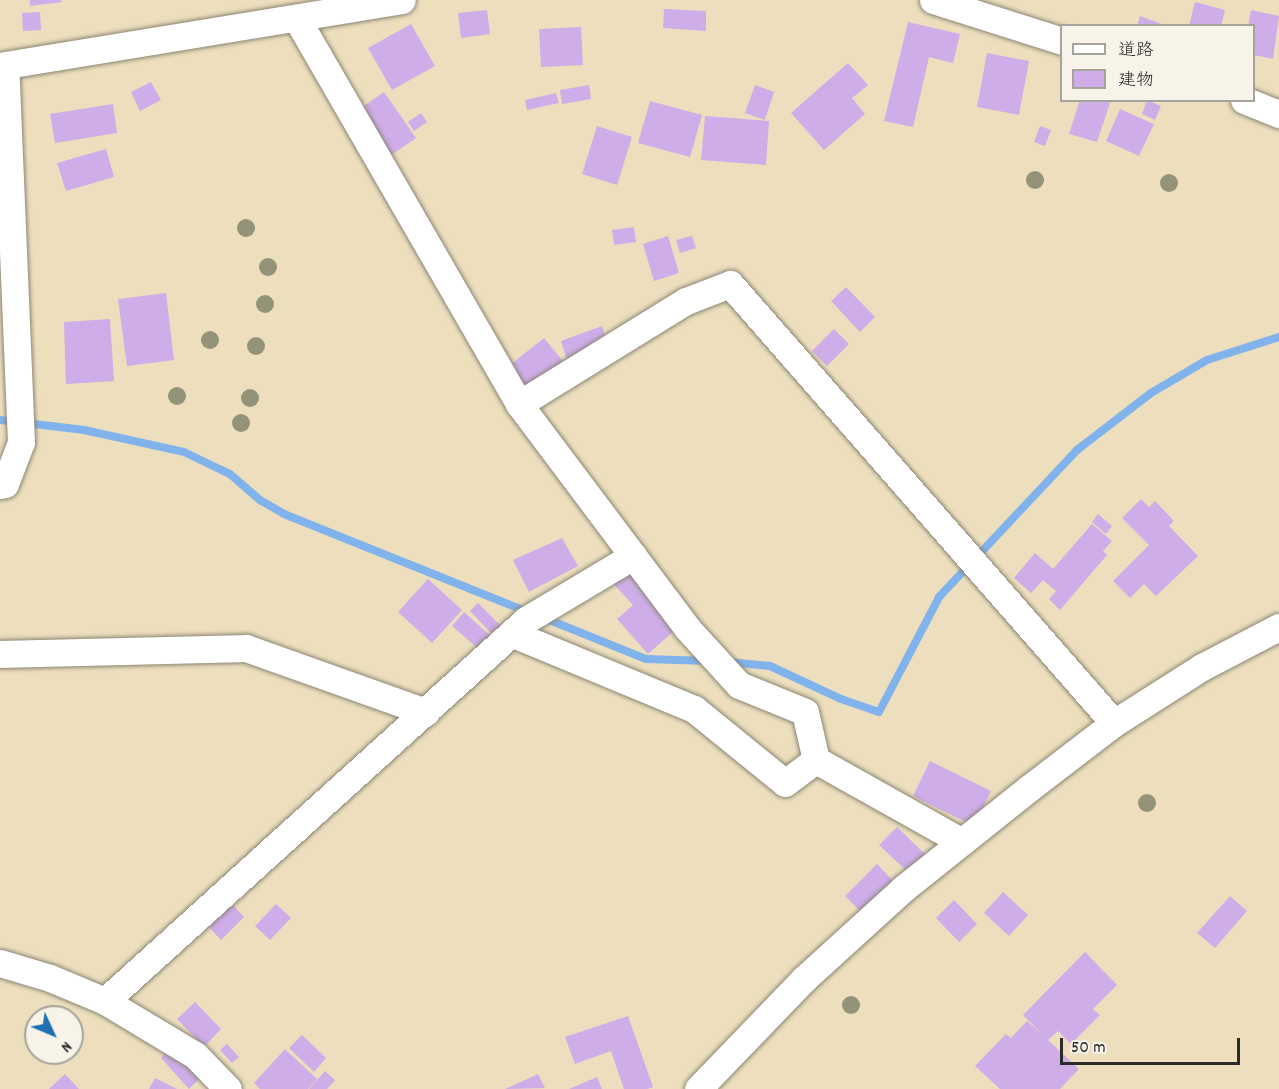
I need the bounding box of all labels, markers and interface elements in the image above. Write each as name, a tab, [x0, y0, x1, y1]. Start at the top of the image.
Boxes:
legend	[1060, 24, 1255, 102]
text: 道路	[1118, 39, 1154, 64]
text: 建物	[1118, 69, 1154, 94]
north arrow	[24, 1005, 84, 1065]
scale bar	[1063, 1026, 1243, 1064]
text: N	[55, 1036, 77, 1057]
text: 50 m	[1071, 1036, 1106, 1061]

